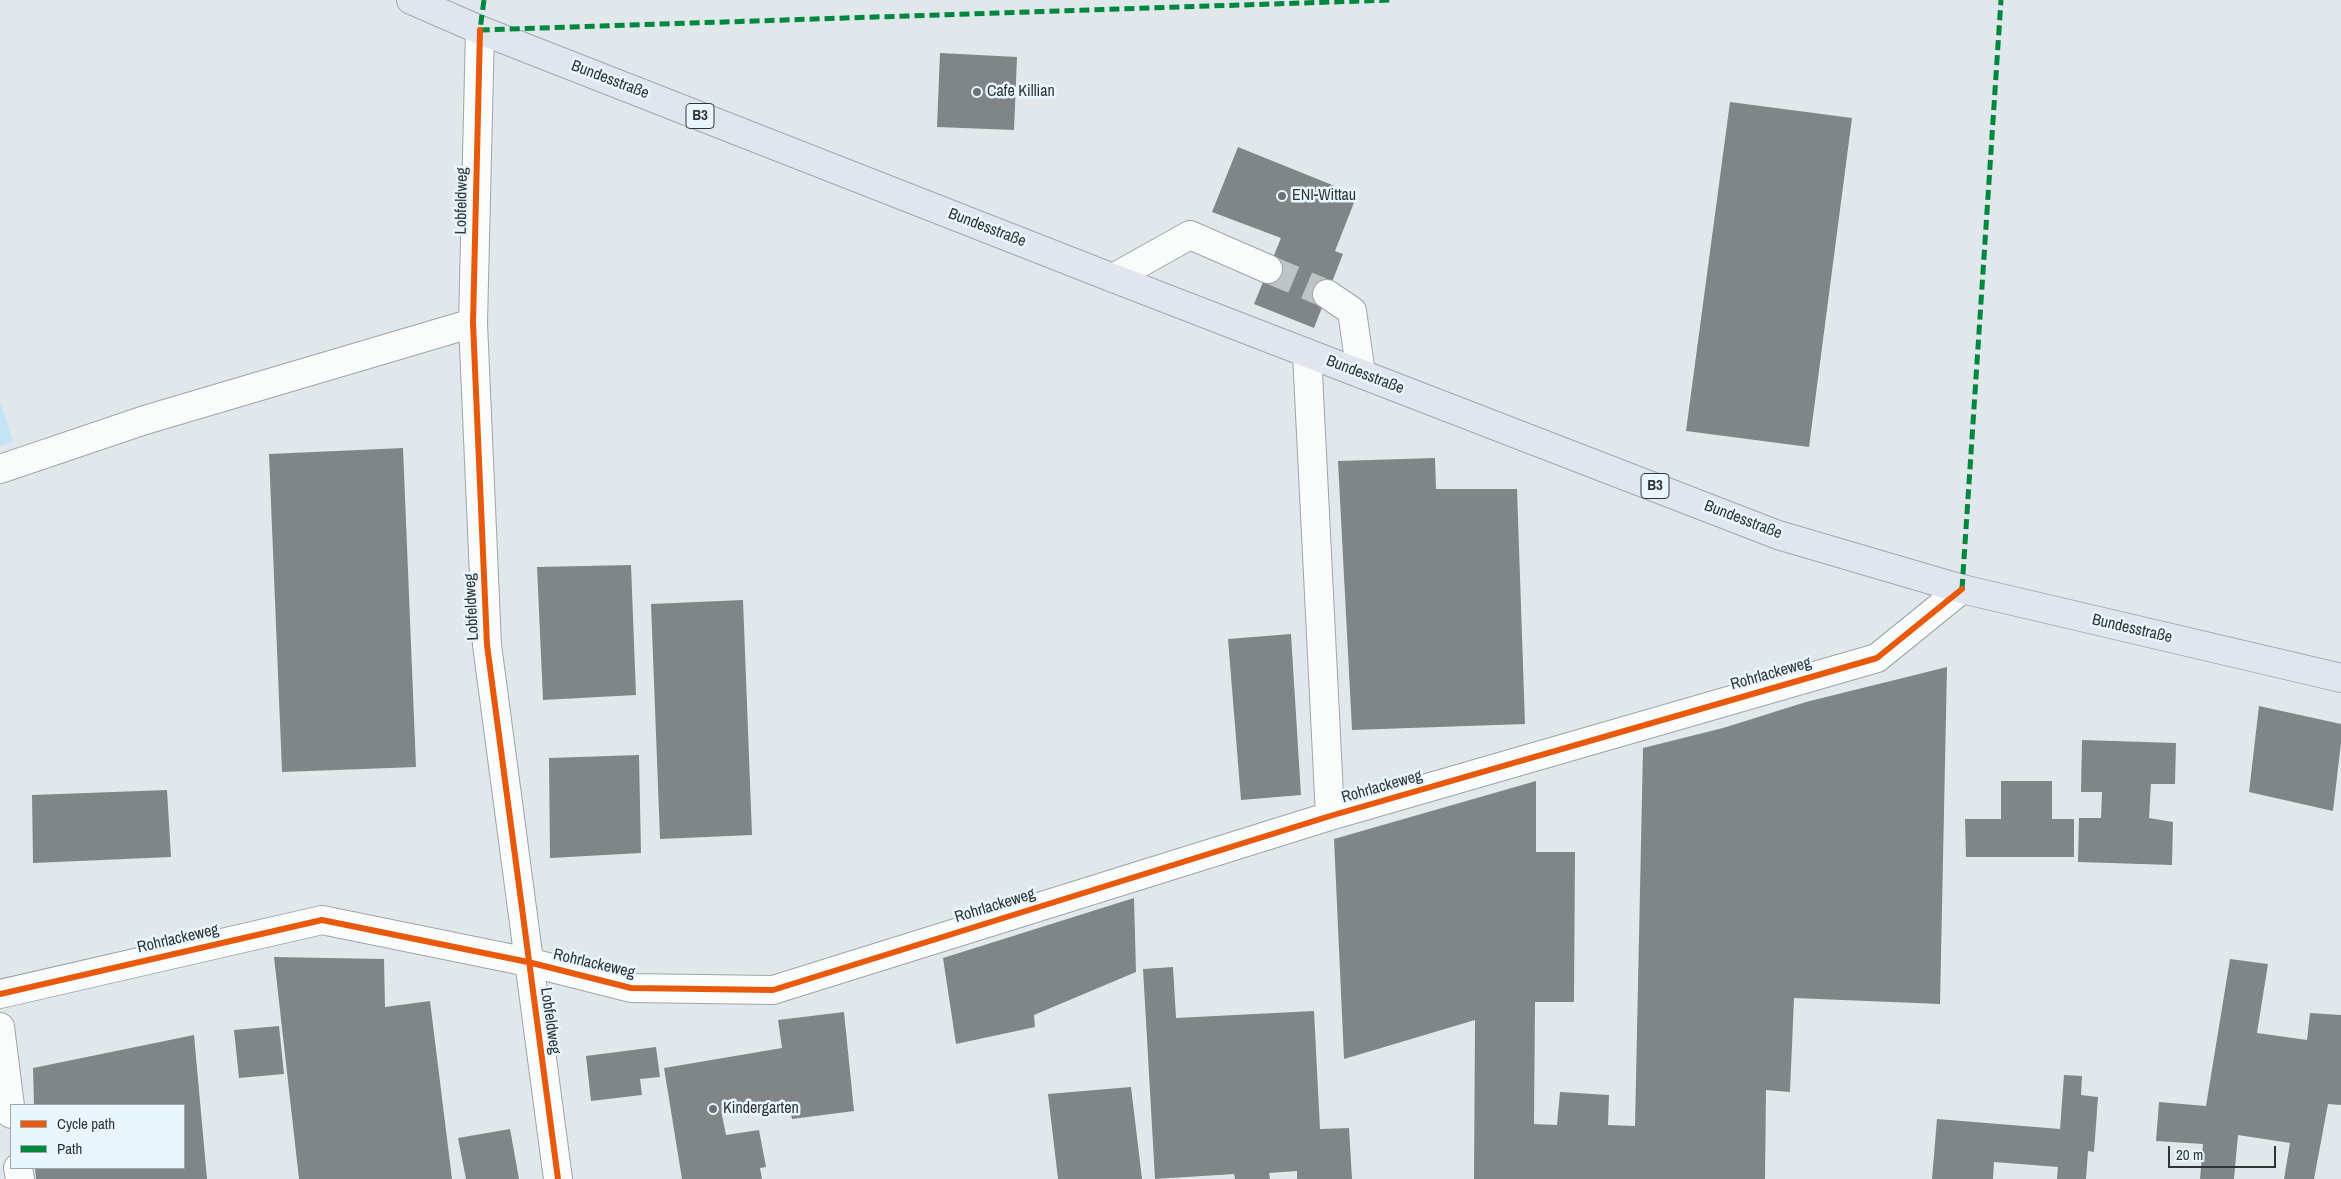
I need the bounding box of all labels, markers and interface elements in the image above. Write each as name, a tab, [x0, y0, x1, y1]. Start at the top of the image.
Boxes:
street label: Bundesstraße	[568, 56, 652, 104]
place label: Cafe Killian	[987, 82, 1055, 102]
marker: Cafe Killian	[971, 86, 983, 98]
road number: B3	[686, 104, 714, 128]
street label: Lobfeldweg	[452, 167, 472, 235]
place label: ENI-Wittau	[1292, 186, 1356, 206]
marker: ENI-Wittau	[1276, 190, 1288, 202]
street label: Bundesstraße	[945, 204, 1029, 252]
street label: Bundesstraße	[1323, 351, 1407, 399]
road number: B3	[1641, 474, 1669, 498]
street label: Bundesstraße	[1701, 496, 1785, 544]
street label: Lobfeldweg	[461, 573, 483, 641]
street label: Bundesstraße	[2090, 610, 2174, 648]
street label: Rohrlackeweg	[1728, 653, 1814, 695]
street label: Rohrlackeweg	[1339, 766, 1425, 808]
street label: Rohrlackeweg	[952, 885, 1038, 927]
street label: Rohrlackeweg	[135, 920, 221, 958]
street label: Rohrlackeweg	[551, 945, 637, 983]
street label: Lobfeldweg	[536, 986, 564, 1056]
place label: Kindergarten	[723, 1099, 799, 1119]
marker: Kindergarten	[707, 1103, 719, 1115]
legend	[10, 1104, 185, 1169]
text: Cycle path	[57, 1113, 115, 1134]
scale bar	[2171, 1136, 2278, 1168]
text: Path	[57, 1138, 82, 1159]
text: 20 m	[2176, 1144, 2203, 1165]

